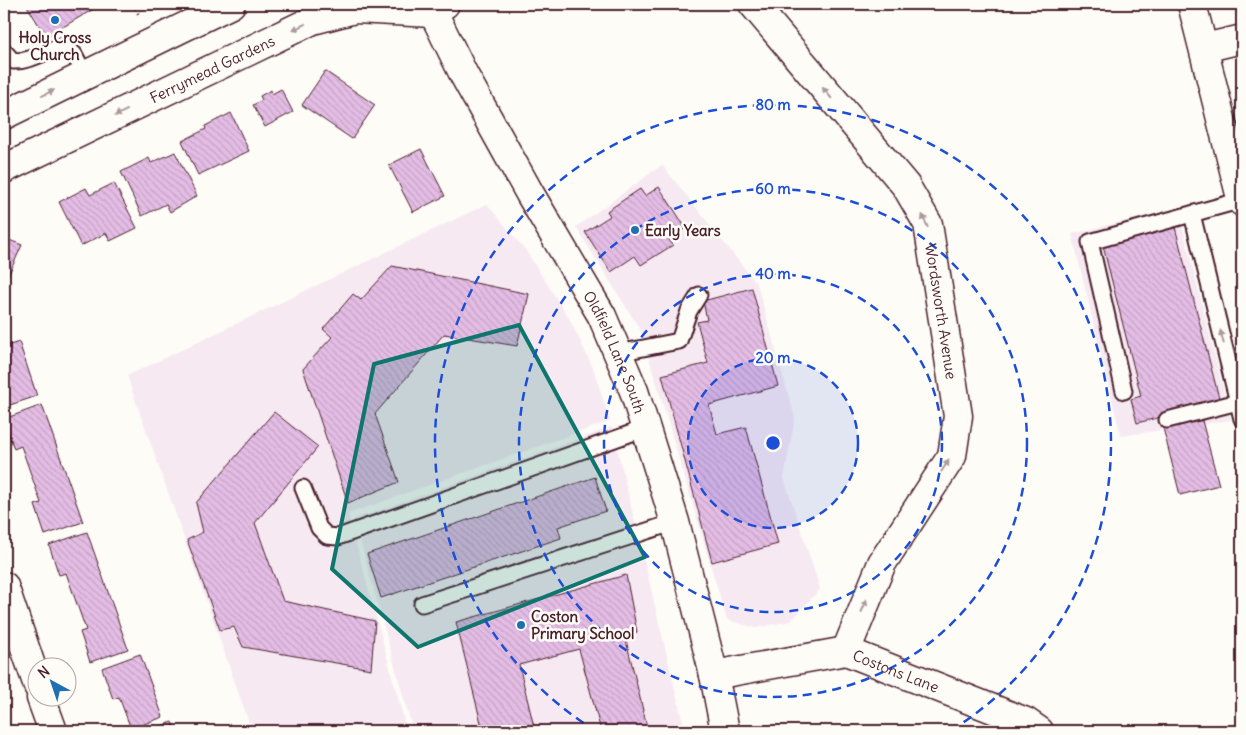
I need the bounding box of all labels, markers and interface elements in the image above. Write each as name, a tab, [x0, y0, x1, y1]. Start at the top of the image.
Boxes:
marker: Holy Cross Church	[49, 14, 61, 26]
one-way arrow	[292, 23, 306, 31]
place label: Holy Cross Church	[19, 28, 91, 64]
street label: Ferrymead Gardens	[146, 30, 278, 107]
one-way arrow	[822, 86, 833, 99]
one-way arrow	[40, 89, 55, 97]
text: 80 m	[755, 95, 791, 114]
one-way arrow	[114, 109, 128, 117]
text: 60 m	[755, 179, 791, 198]
one-way arrow	[921, 214, 929, 229]
place label: Early Years	[645, 221, 721, 241]
marker: Early Years	[629, 224, 641, 236]
street label: Wordsworth Avenue	[922, 242, 962, 380]
text: 40 m	[755, 264, 791, 283]
street label: Oldfield Lane South	[580, 287, 650, 416]
one-way arrow	[1218, 330, 1226, 345]
text: 20 m	[756, 348, 790, 367]
centre of rings	[764, 434, 782, 452]
one-way arrow	[940, 459, 950, 473]
one-way arrow	[861, 599, 869, 613]
place label: Coston Primary School	[531, 607, 634, 644]
marker: Coston Primary School	[515, 619, 527, 631]
street label: Costons Lane	[850, 645, 942, 696]
north arrow	[28, 658, 78, 708]
text: N	[34, 662, 53, 682]

